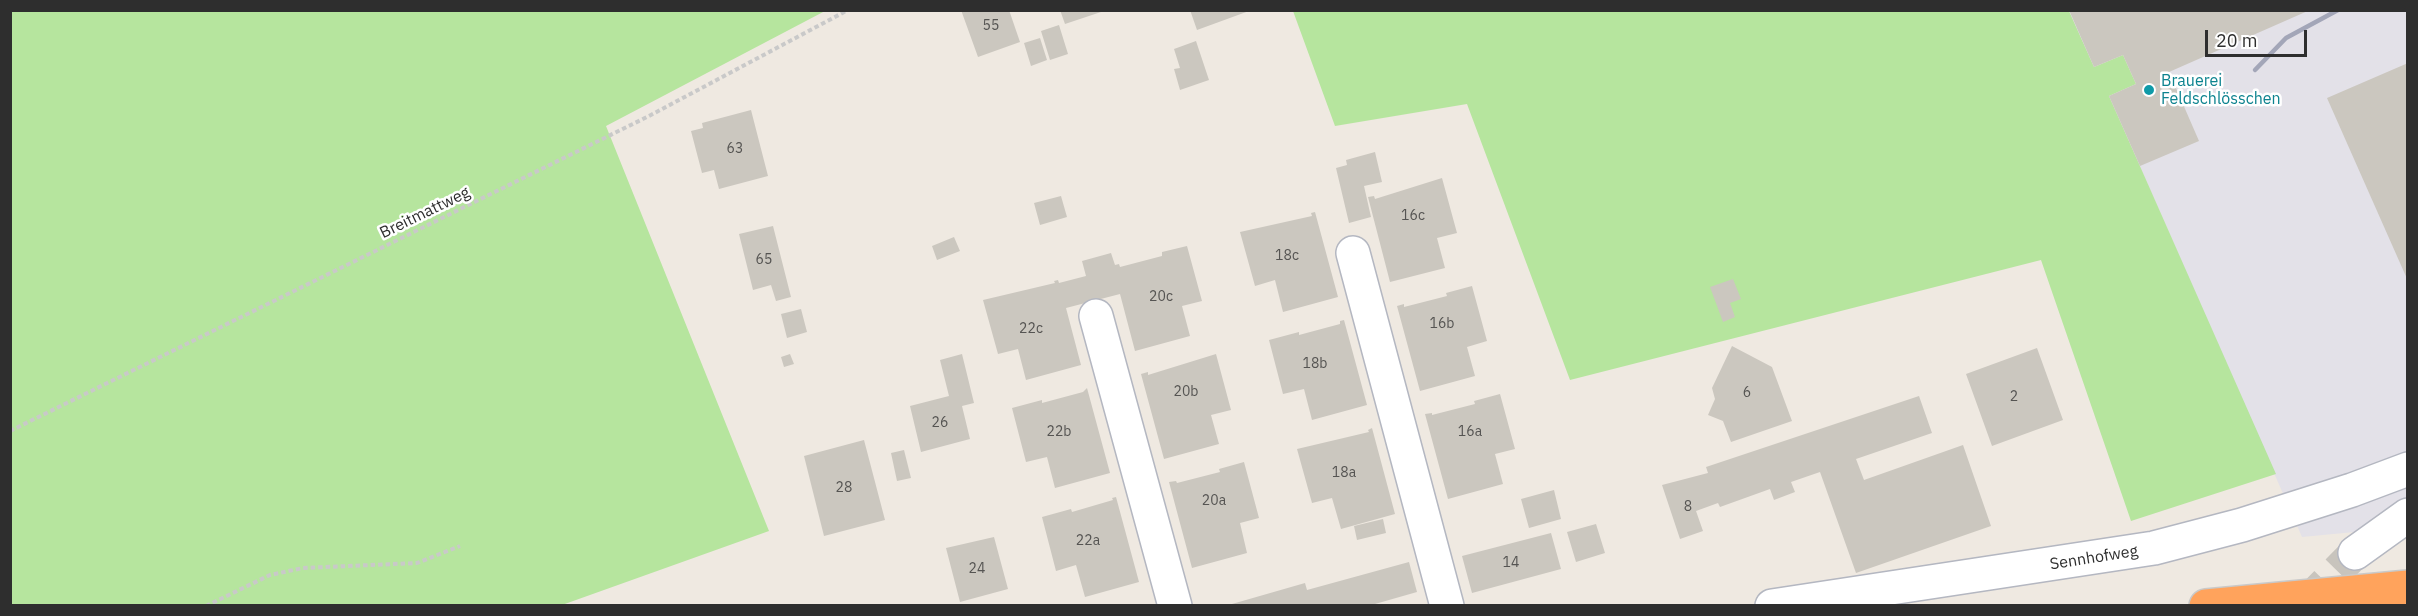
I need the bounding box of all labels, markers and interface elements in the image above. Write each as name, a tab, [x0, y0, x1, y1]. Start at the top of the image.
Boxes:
house number: 55	[983, 18, 999, 34]
scale bar	[2208, 18, 2310, 56]
text: 20 m	[2216, 29, 2258, 52]
place label: Brauerei Feldschlösschen	[2161, 71, 2281, 109]
marker: Brauerei Feldschlösschen	[2142, 83, 2156, 97]
house number: 63	[727, 141, 743, 157]
street label: Breitmattweg	[377, 183, 473, 243]
house number: 16c	[1401, 208, 1425, 224]
house number: 18c	[1275, 248, 1299, 264]
house number: 65	[756, 252, 772, 268]
house number: 20c	[1149, 289, 1173, 305]
house number: 16b	[1430, 316, 1454, 332]
house number: 22c	[1019, 321, 1043, 337]
house number: 18b	[1303, 356, 1327, 372]
house number: 20b	[1174, 384, 1198, 400]
house number: 6	[1743, 385, 1751, 401]
house number: 2	[2010, 389, 2018, 405]
house number: 26	[932, 415, 948, 431]
house number: 22b	[1047, 424, 1071, 440]
house number: 16a	[1458, 424, 1482, 440]
house number: 18a	[1332, 465, 1356, 481]
house number: 28	[836, 480, 852, 496]
house number: 20a	[1202, 493, 1226, 509]
house number: 8	[1684, 499, 1692, 515]
house number: 22a	[1076, 533, 1100, 549]
street label: Sennhofweg	[2049, 542, 2139, 574]
house number: 14	[1503, 555, 1519, 571]
house number: 24	[969, 561, 985, 577]

